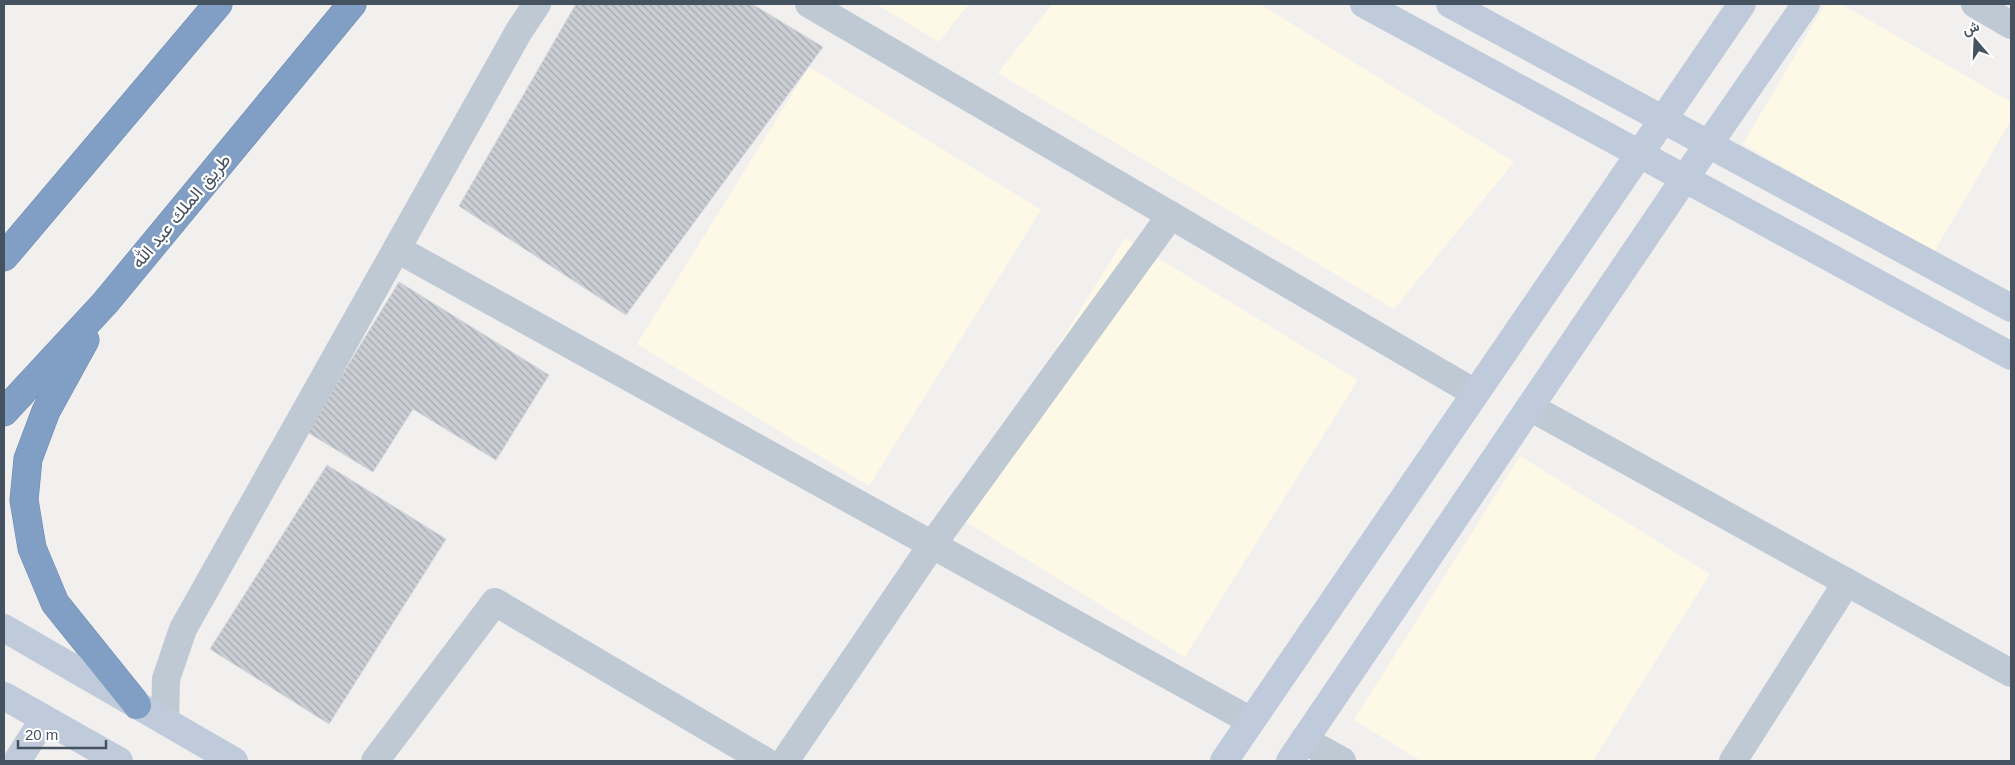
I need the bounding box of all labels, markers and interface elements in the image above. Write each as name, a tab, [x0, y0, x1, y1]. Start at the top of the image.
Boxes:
north arrow	[1950, 15, 2000, 65]
text: ش	[1960, 17, 1982, 39]
street label: طريق الملك عبد الله	[127, 149, 235, 273]
scale bar	[18, 718, 105, 750]
text: 20 m	[25, 726, 58, 743]

